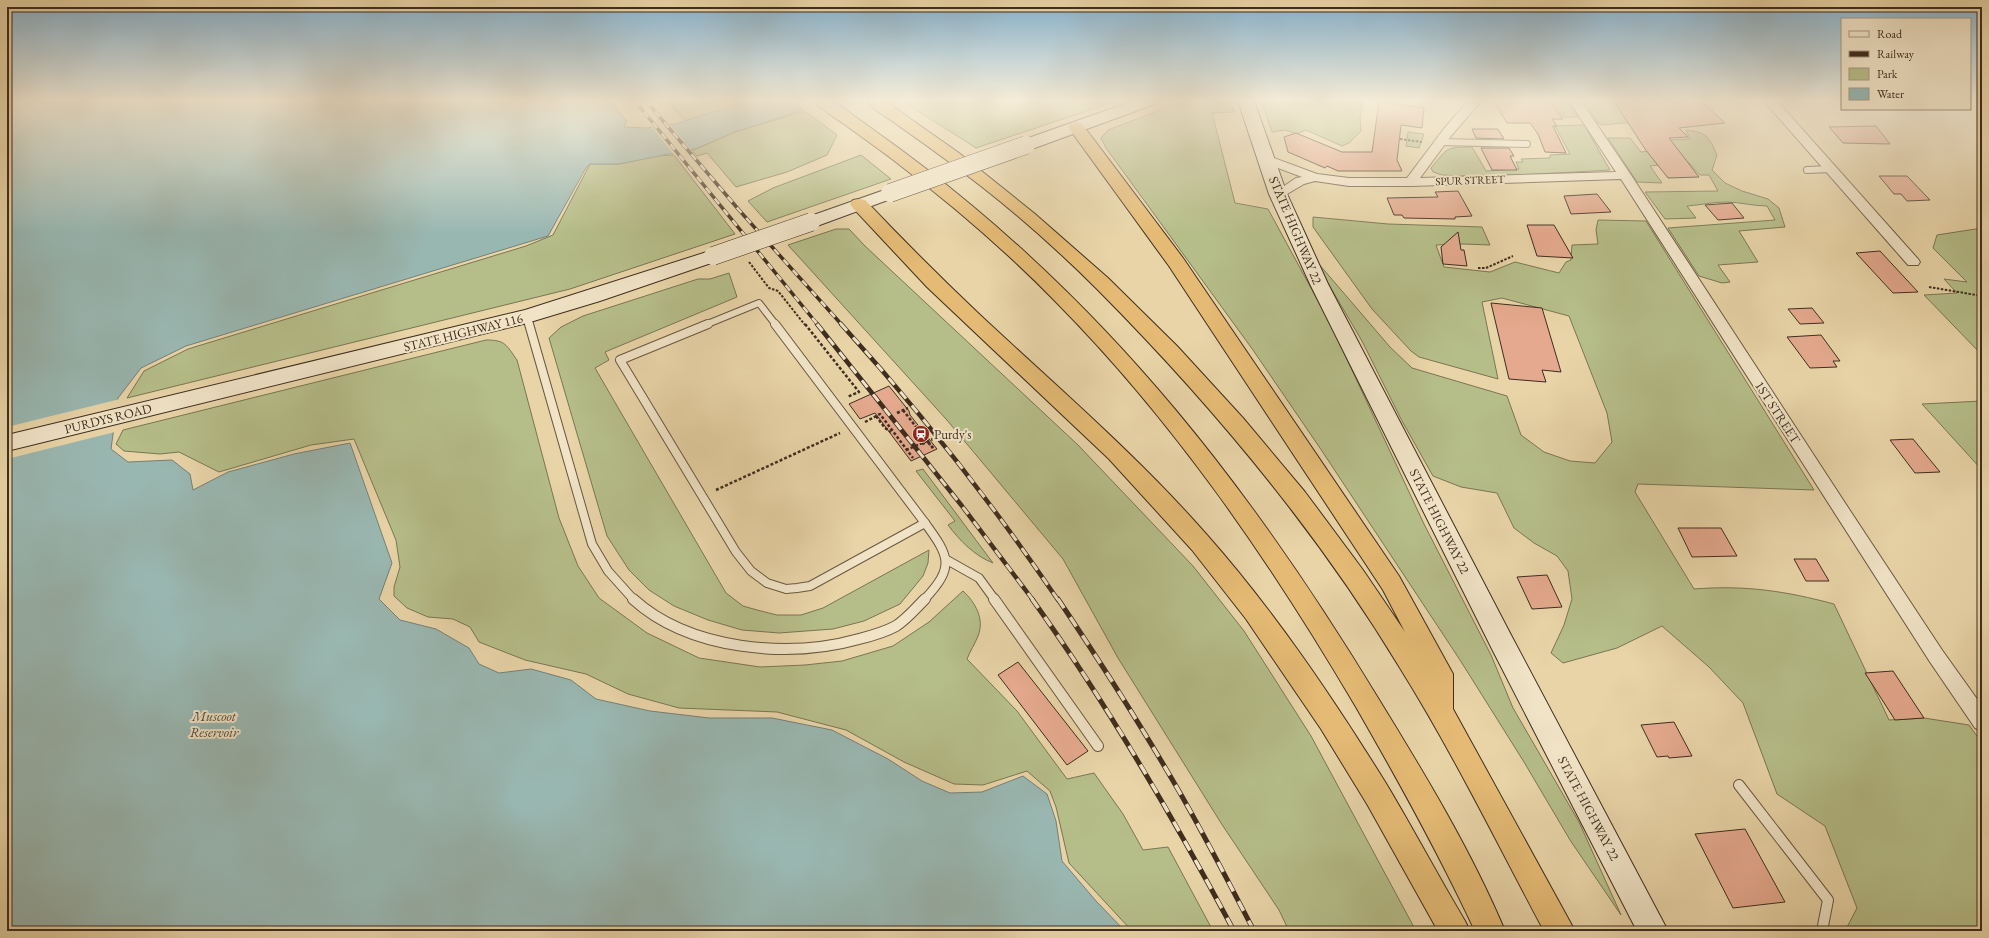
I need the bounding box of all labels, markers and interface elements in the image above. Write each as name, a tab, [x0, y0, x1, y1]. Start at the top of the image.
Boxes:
legend	[1841, 18, 1971, 110]
text: Road	[1877, 26, 1903, 42]
text: Railway	[1877, 46, 1915, 62]
text: Park	[1877, 66, 1898, 82]
text: Water	[1877, 86, 1904, 102]
street label: SPUR STREET	[1435, 172, 1506, 188]
street label: STATE HIGHWAY 22	[1265, 174, 1326, 288]
street label: STATE HIGHWAY 116	[402, 309, 524, 356]
street label: 1ST STREET	[1751, 378, 1804, 447]
street label: PURDYS ROAD	[63, 399, 154, 438]
station icon: Purdy's	[911, 424, 931, 444]
place label: Purdy's	[934, 426, 971, 443]
street label: STATE HIGHWAY 22	[1406, 466, 1474, 577]
water label: Muscoot Reservoir	[190, 707, 239, 741]
street label: STATE HIGHWAY 22	[1554, 753, 1624, 864]

